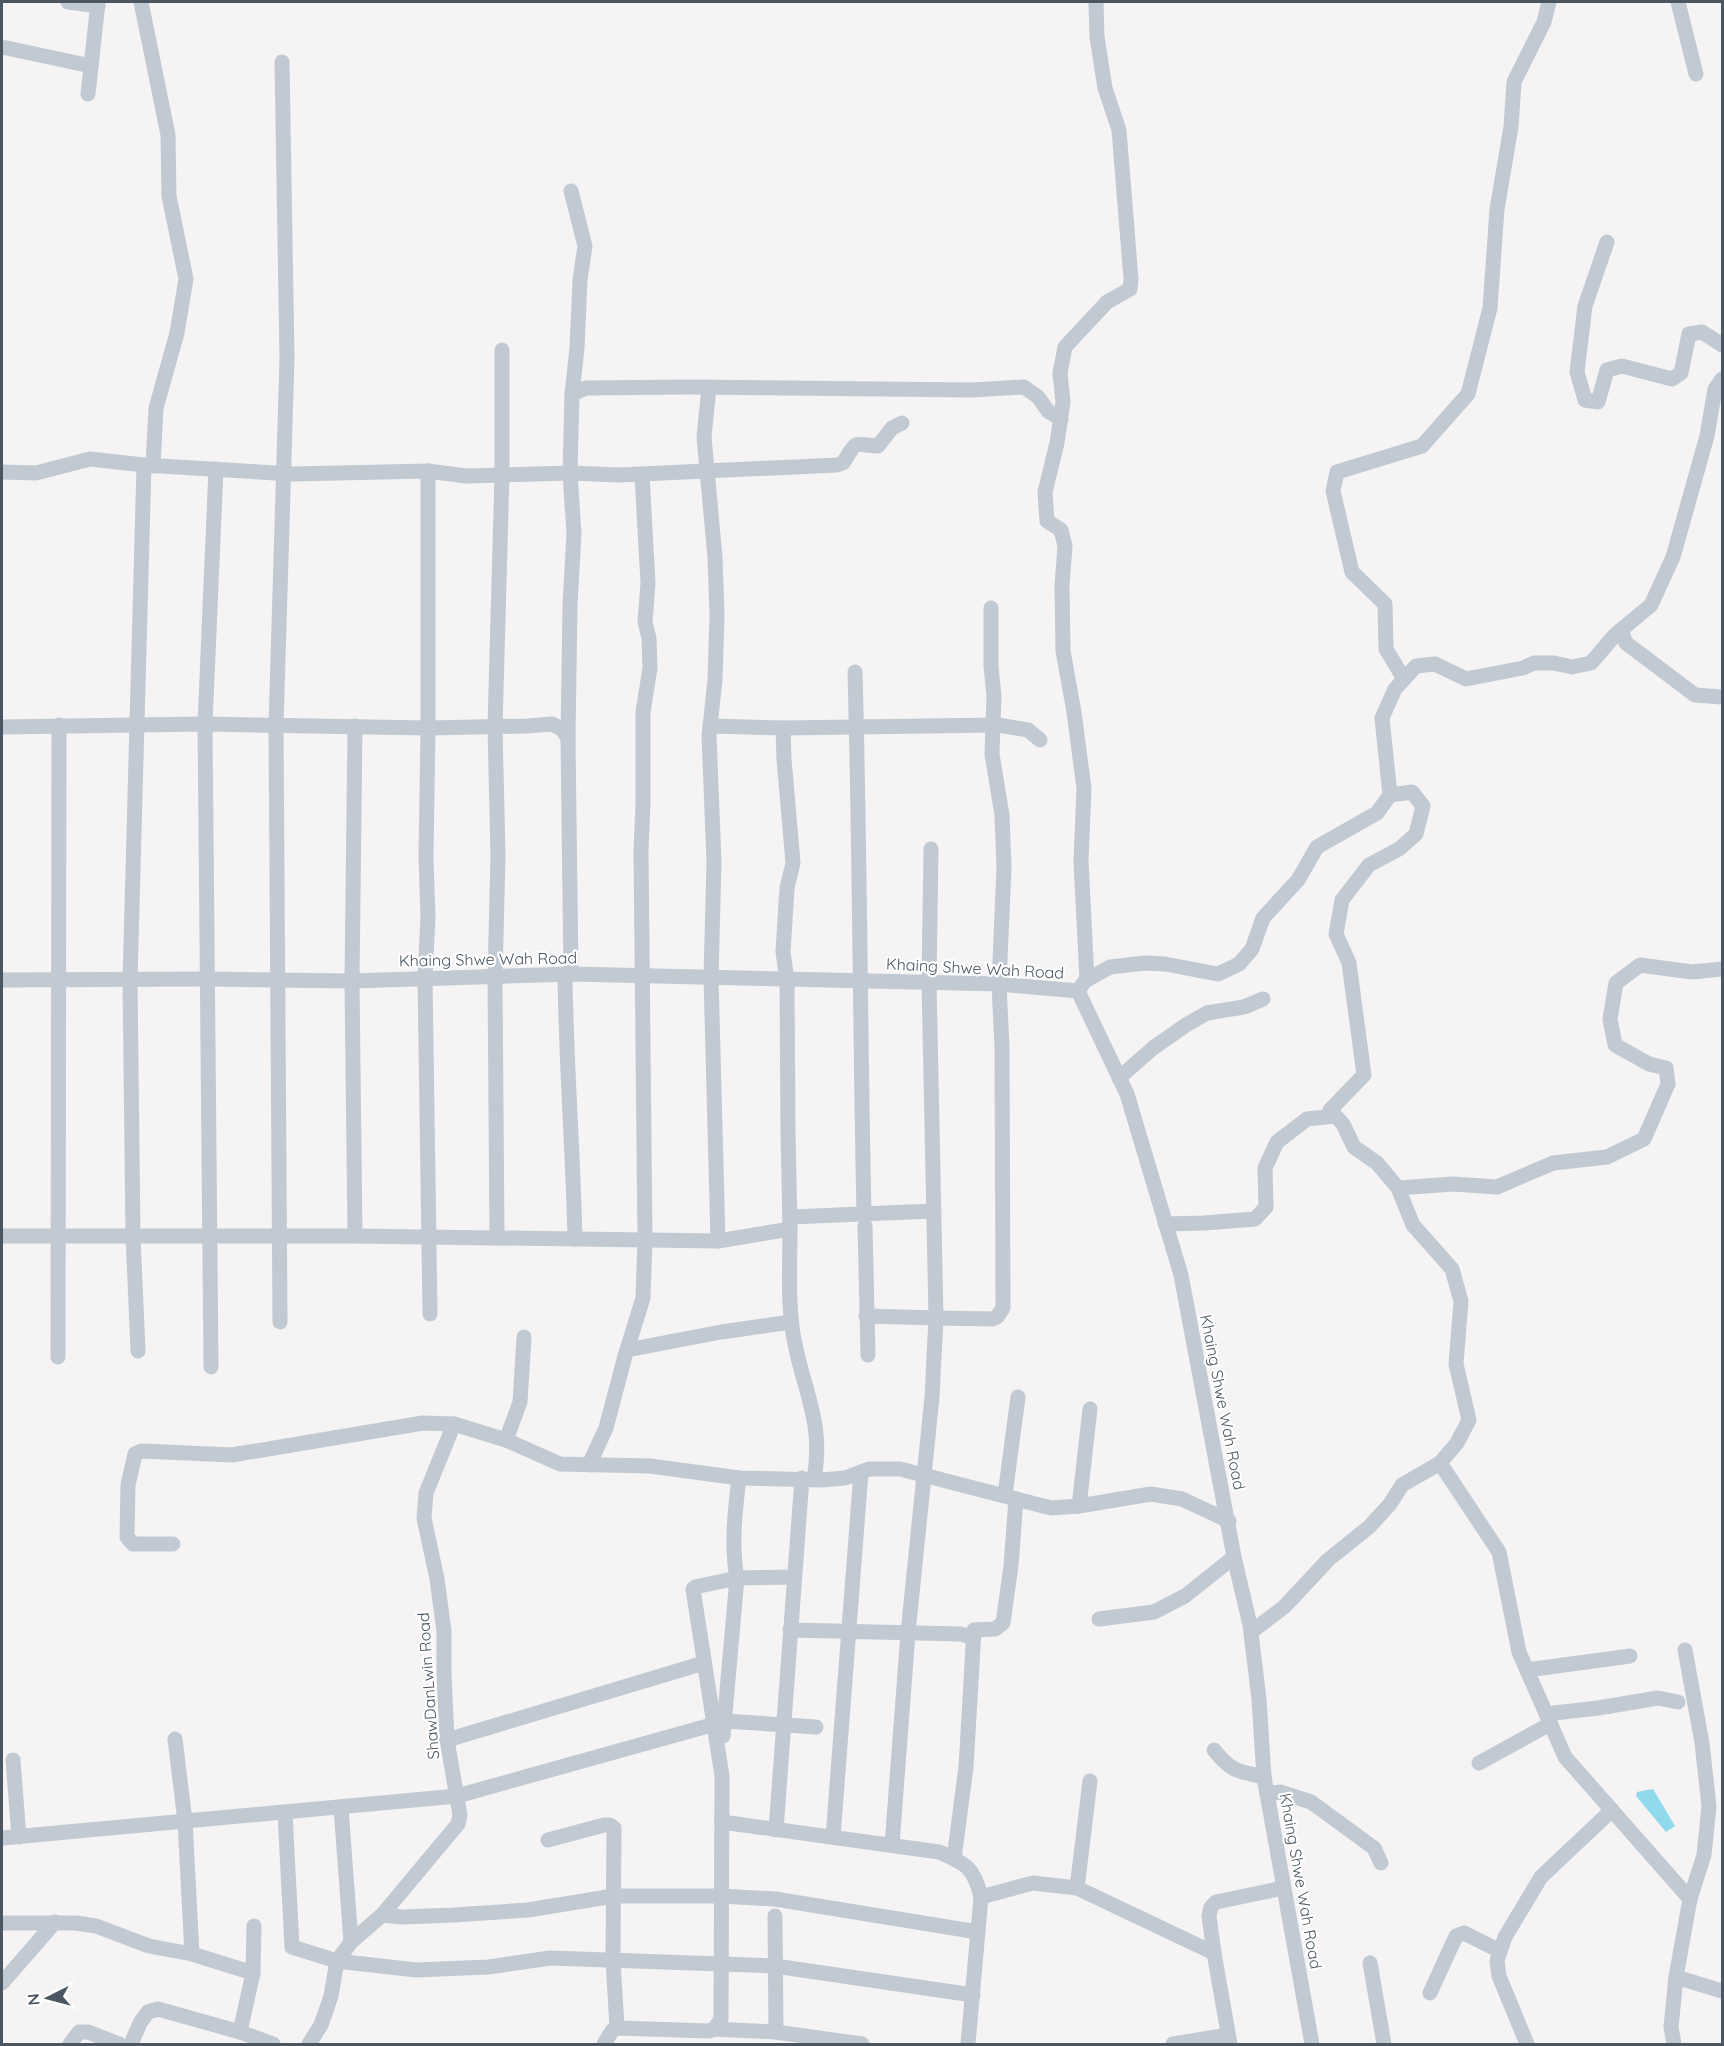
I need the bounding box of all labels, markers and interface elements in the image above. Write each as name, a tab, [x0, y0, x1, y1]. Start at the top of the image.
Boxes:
street label: Khaing Shwe Wah Road	[399, 947, 577, 971]
street label: Khaing Shwe Wah Road	[885, 953, 1065, 983]
street label: Khaing Shwe Wah Road	[1196, 1313, 1250, 1491]
street label: ShawDanLwin Road	[413, 1612, 443, 1760]
street label: Khaing Shwe Wah Road	[1276, 1791, 1326, 1971]
north arrow	[18, 1968, 78, 2028]
text: N	[23, 1993, 44, 2006]

